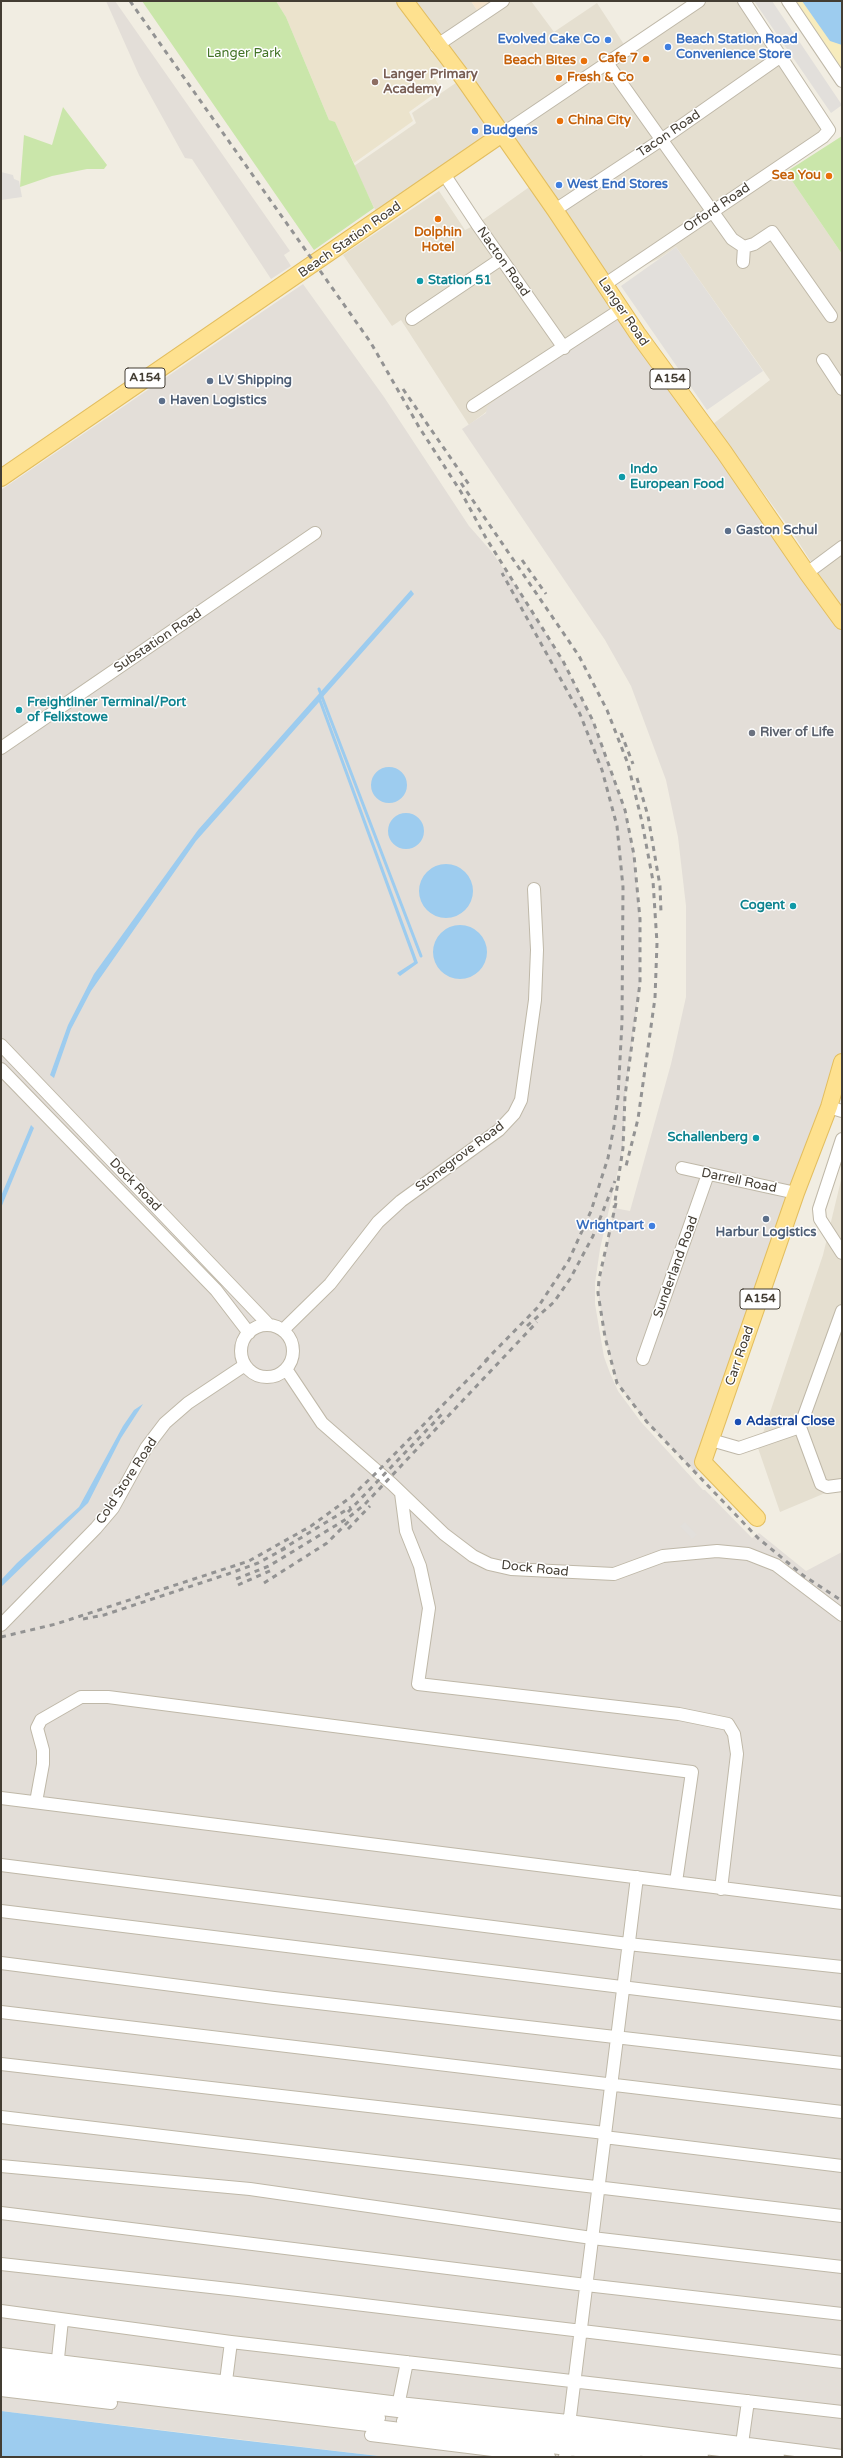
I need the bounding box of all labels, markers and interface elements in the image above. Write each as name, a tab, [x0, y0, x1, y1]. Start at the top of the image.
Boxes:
place label: Evolved Cake Co	[497, 32, 600, 48]
place label: Beach Station Road Convenience Store	[676, 32, 798, 63]
marker: Evolved Cake Co	[603, 35, 613, 45]
marker: Beach Station Road Convenience Store	[663, 42, 673, 52]
park label: Langer Park	[207, 46, 281, 62]
place label: Cafe 7	[598, 51, 638, 67]
place label: Beach Bites	[504, 53, 576, 69]
marker: Cafe 7	[641, 54, 651, 64]
marker: Beach Bites	[579, 56, 589, 66]
place label: Langer Primary Academy	[383, 67, 478, 98]
place label: Fresh & Co	[567, 70, 634, 86]
marker: Fresh & Co	[554, 73, 564, 83]
marker: Langer Primary Academy	[370, 77, 380, 87]
street label: Tacon Road	[634, 107, 704, 161]
place label: China City	[568, 113, 631, 129]
marker: China City	[555, 116, 565, 126]
place label: Budgens	[483, 123, 538, 139]
marker: Budgens	[470, 126, 480, 136]
place label: Sea You	[772, 168, 821, 184]
marker: Sea You	[824, 171, 834, 181]
place label: West End Stores	[567, 177, 668, 193]
marker: West End Stores	[554, 180, 564, 190]
street label: Orford Road	[681, 180, 753, 236]
street label: Beach Station Road	[296, 199, 404, 281]
marker: Dolphin Hotel	[433, 214, 443, 224]
street label: Nacton Road	[473, 224, 533, 300]
place label: Dolphin Hotel	[414, 225, 462, 256]
place label: Station 51	[428, 273, 492, 289]
street label: Langer Road	[594, 275, 652, 349]
marker: Station 51	[415, 276, 425, 286]
road number: A154	[125, 368, 165, 388]
road number: A154	[650, 369, 690, 389]
place label: LV Shipping	[218, 373, 292, 389]
marker: LV Shipping	[205, 376, 215, 386]
place label: Haven Logistics	[170, 393, 267, 409]
marker: Haven Logistics	[157, 396, 167, 406]
place label: Indo European Food	[630, 462, 724, 493]
marker: Indo European Food	[617, 472, 627, 482]
place label: Gaston Schul	[736, 523, 817, 539]
marker: Gaston Schul	[723, 526, 733, 536]
street label: Substation Road	[111, 606, 205, 676]
place label: Freightliner Terminal/Port of Felixstowe	[27, 695, 186, 726]
marker: Freightliner Terminal/Port of Felixstowe	[14, 705, 24, 715]
place label: River of Life	[760, 725, 834, 741]
marker: River of Life	[747, 728, 757, 738]
place label: Cogent	[740, 898, 785, 914]
marker: Cogent	[788, 901, 798, 911]
street label: Stonegrove Road	[413, 1119, 507, 1195]
place label: Schallenberg	[668, 1130, 748, 1146]
marker: Schallenberg	[751, 1133, 761, 1143]
street label: Dock Road	[106, 1155, 164, 1215]
street label: Darrell Road	[700, 1165, 778, 1197]
street label: Sunderland Road	[650, 1214, 702, 1320]
marker: Harbur Logistics	[761, 1214, 771, 1224]
place label: Wrightpart	[576, 1218, 644, 1234]
marker: Wrightpart	[647, 1221, 657, 1231]
place label: Harbur Logistics	[716, 1225, 816, 1241]
road number: A154	[740, 1289, 780, 1309]
street label: Carr Road	[722, 1324, 758, 1388]
place label: Adastral Close	[746, 1414, 835, 1430]
marker: Adastral Close	[733, 1417, 743, 1427]
street label: Cold Store Road	[93, 1435, 161, 1527]
street label: Dock Road	[501, 1558, 569, 1580]

